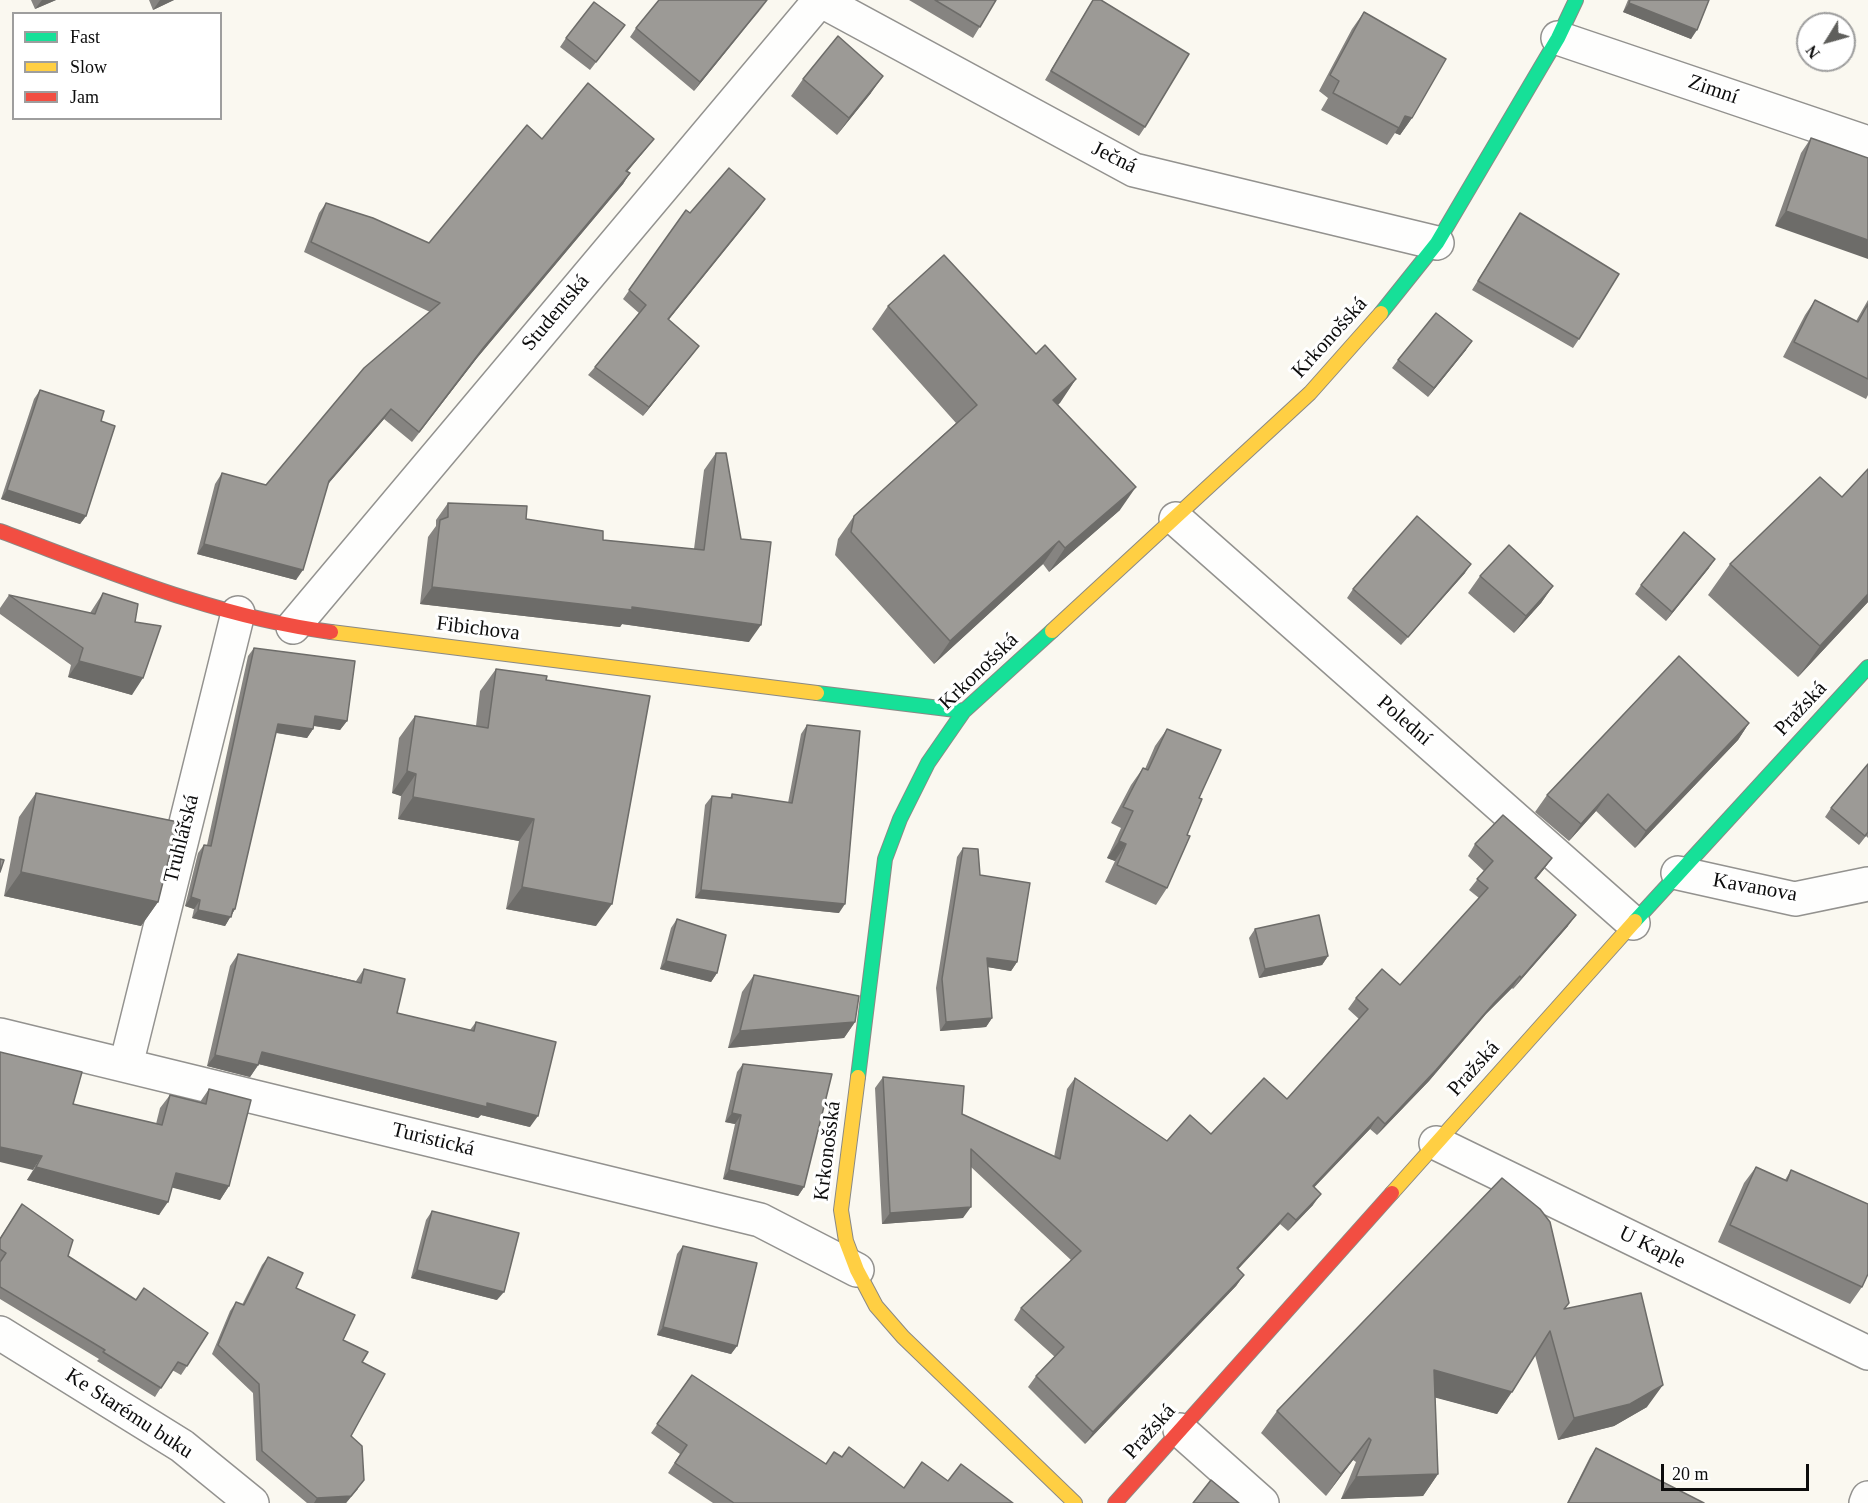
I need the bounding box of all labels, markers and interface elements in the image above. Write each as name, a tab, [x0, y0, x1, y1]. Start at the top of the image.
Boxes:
legend	[12, 12, 222, 120]
north arrow	[1796, 12, 1856, 72]
text: Fast	[70, 27, 100, 47]
text: N	[1803, 42, 1823, 62]
text: Slow	[70, 57, 107, 77]
street label: Zimní	[1685, 70, 1741, 110]
text: Jam	[70, 87, 99, 107]
street label: Ječná	[1088, 136, 1140, 180]
street label: Studentská	[517, 270, 595, 356]
street label: Krkonošská	[1287, 292, 1373, 384]
street label: Fibichova	[435, 611, 521, 647]
street label: Krkonošská	[934, 628, 1024, 716]
street label: Pražská	[1770, 677, 1832, 741]
street label: Polední	[1372, 690, 1436, 752]
street label: Truhlářská	[159, 792, 205, 886]
street label: Kavanova	[1711, 868, 1799, 908]
street label: Pražská	[1443, 1036, 1505, 1102]
street label: Krkonošská	[809, 1100, 847, 1202]
street label: Turistická	[389, 1118, 477, 1162]
street label: U Kaple	[1615, 1221, 1689, 1275]
street label: Ke Starému buku	[61, 1363, 197, 1465]
street label: Pražská	[1119, 1399, 1181, 1465]
scale bar	[1664, 1452, 1812, 1490]
text: 20 m	[1672, 1464, 1709, 1484]

